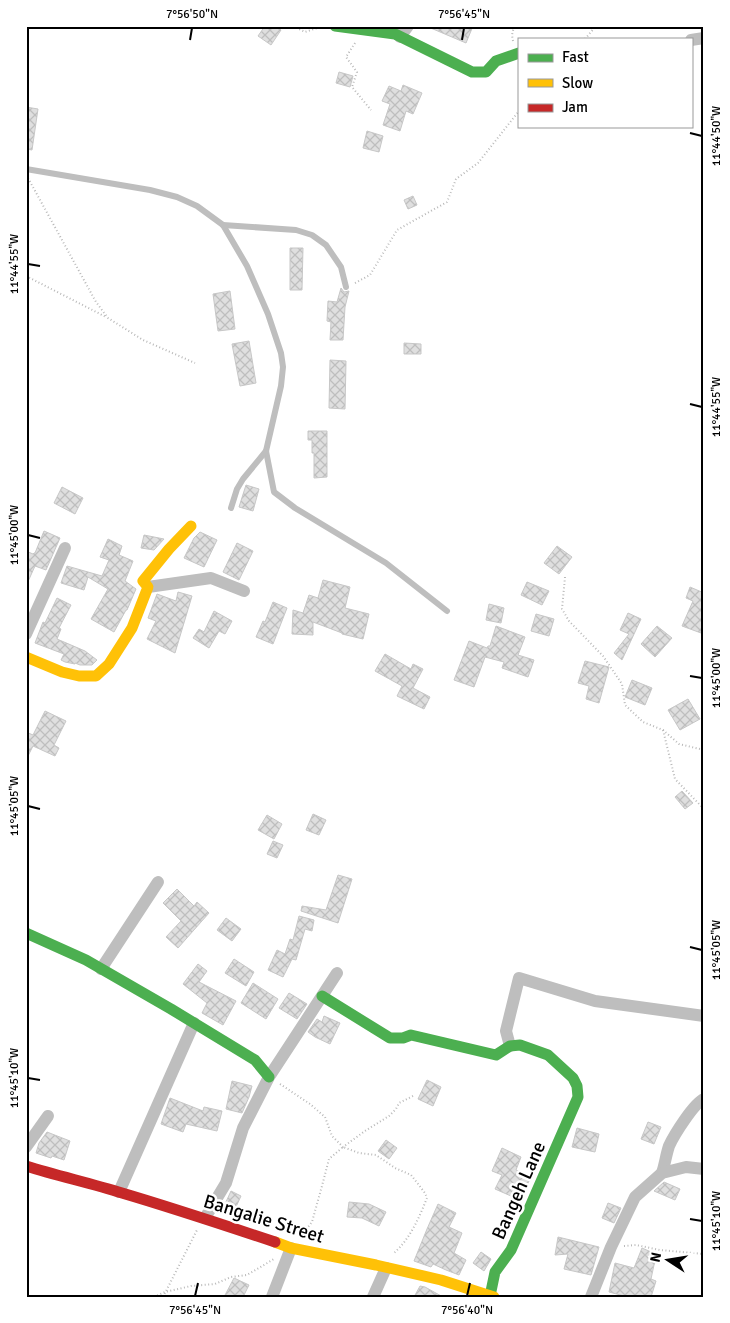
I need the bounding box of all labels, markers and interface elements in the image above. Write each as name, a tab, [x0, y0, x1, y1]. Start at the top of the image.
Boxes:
text: 7°56'50"N	[166, 7, 218, 22]
text: 7°56'45"N	[438, 7, 490, 22]
legend	[518, 38, 692, 128]
text: Fast	[562, 48, 589, 66]
text: Slow	[562, 74, 593, 92]
text: Jam	[562, 98, 588, 116]
text: 11°44'50"W	[709, 106, 724, 166]
text: 11°44'55"W	[7, 234, 22, 294]
text: 11°44'55"W	[709, 377, 724, 437]
text: 11°45'00"W	[7, 505, 22, 565]
text: 11°45'00"W	[709, 648, 724, 708]
text: 11°45'05"W	[7, 776, 22, 836]
text: 11°45'05"W	[709, 920, 724, 980]
text: 11°45'10"W	[7, 1048, 22, 1108]
street label: Bangeh Lane	[487, 1138, 551, 1243]
street label: Bangalie Street	[200, 1189, 327, 1249]
text: 11°45'10"W	[709, 1191, 724, 1251]
north arrow	[642, 1236, 692, 1286]
text: N	[646, 1251, 665, 1264]
text: 7°56'45"N	[169, 1303, 221, 1318]
text: 7°56'40"N	[441, 1303, 493, 1318]

